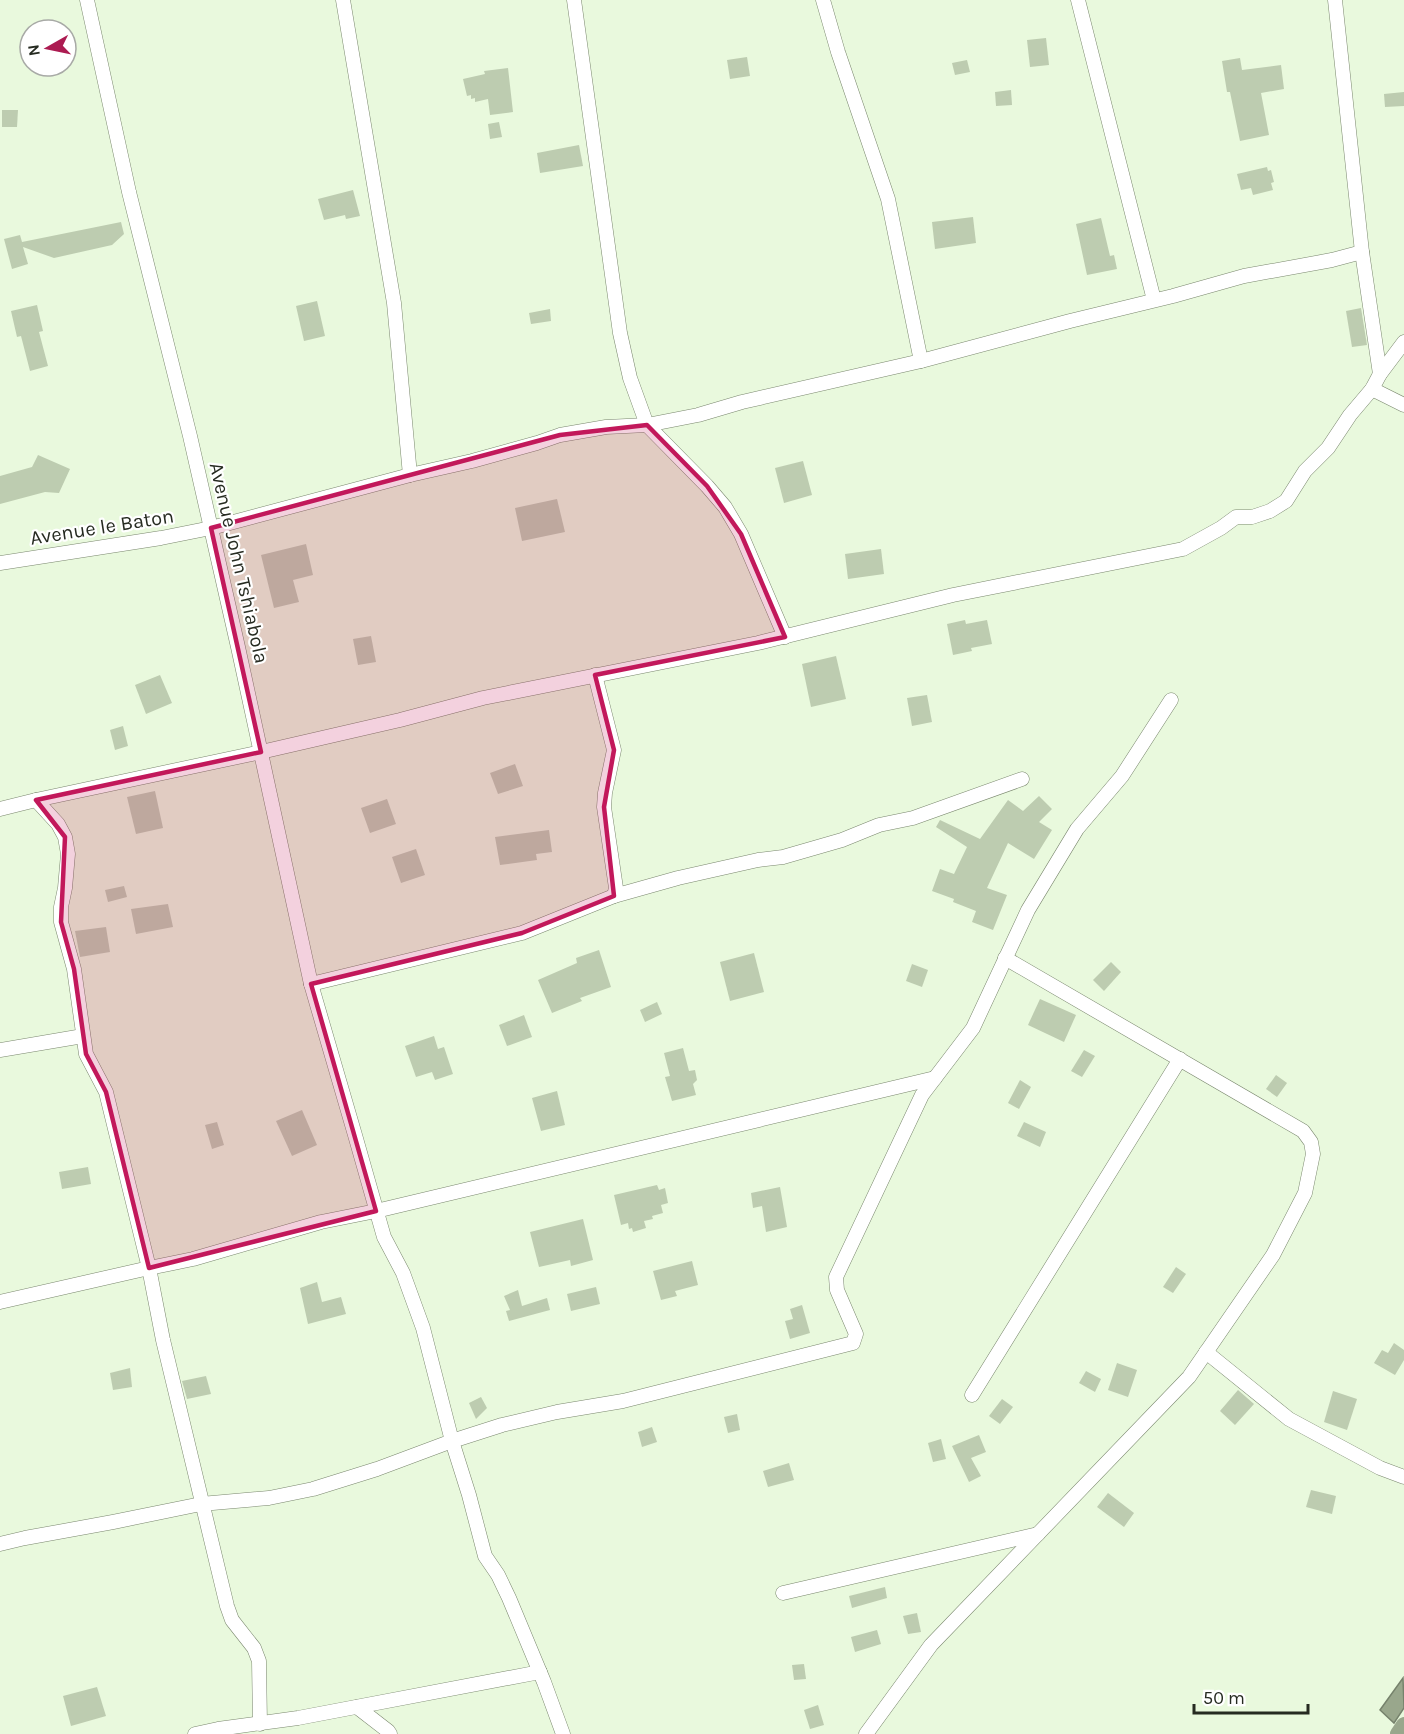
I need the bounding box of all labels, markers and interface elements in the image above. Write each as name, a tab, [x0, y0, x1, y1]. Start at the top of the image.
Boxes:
north arrow	[18, 18, 78, 78]
text: N	[23, 43, 44, 57]
street label: Avenue John Tshiabola	[205, 460, 273, 666]
street label: Avenue le Baton	[29, 504, 175, 550]
scale bar	[1194, 1677, 1308, 1715]
text: 50 m	[1203, 1687, 1245, 1709]

